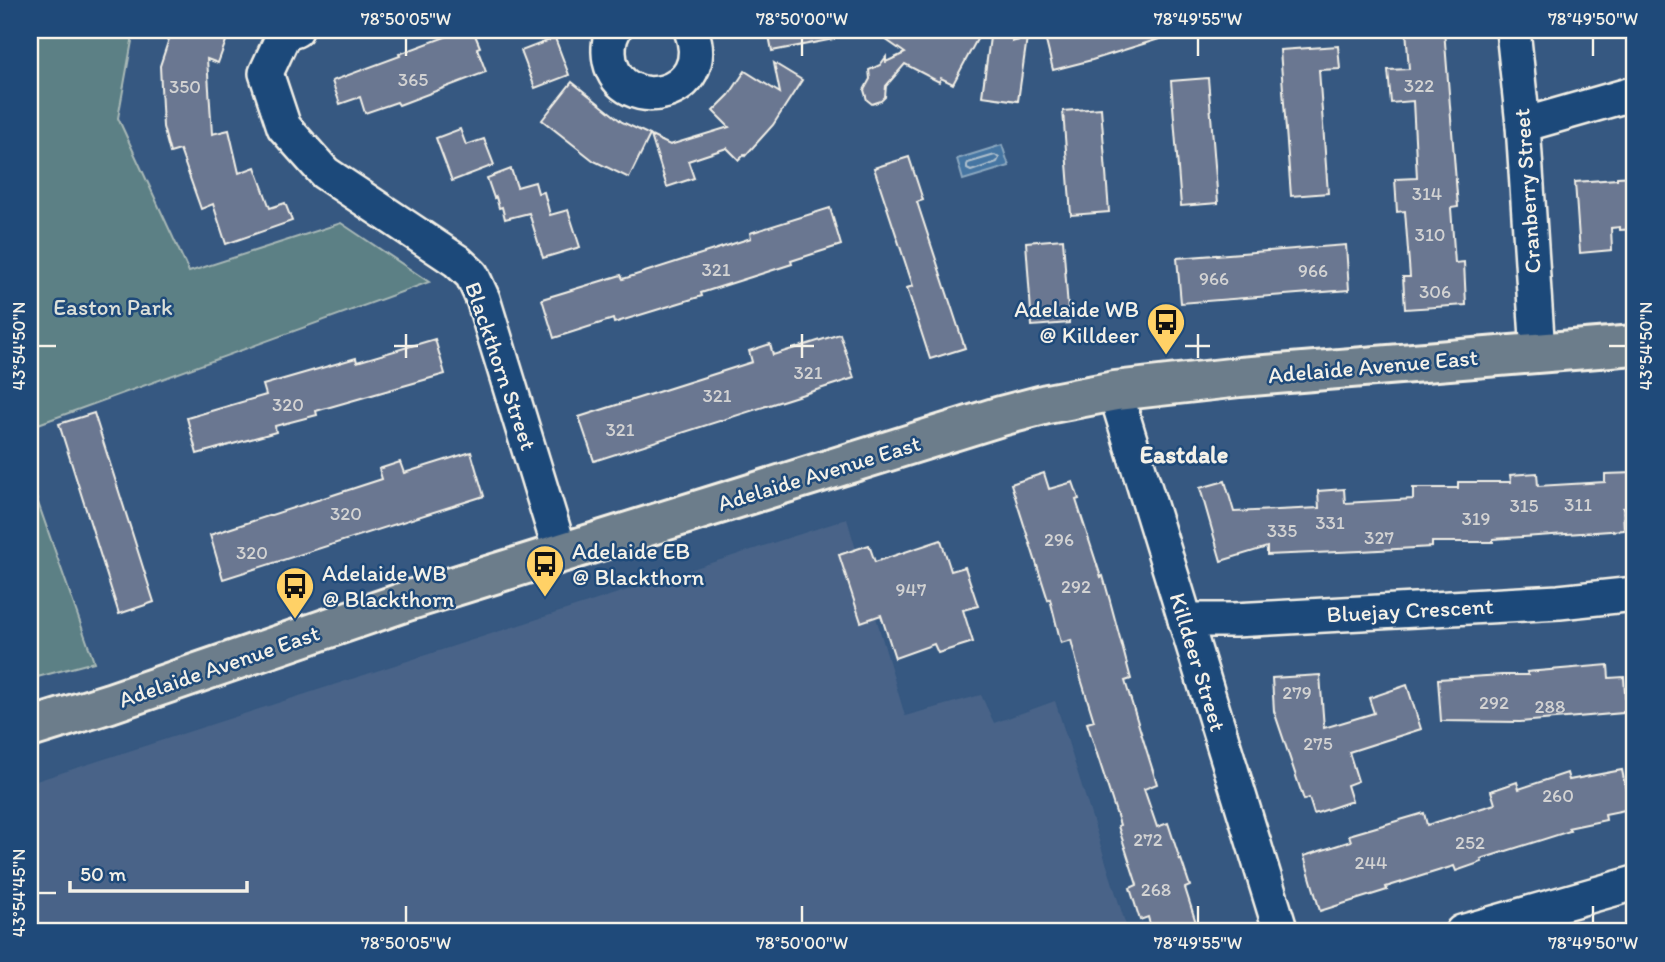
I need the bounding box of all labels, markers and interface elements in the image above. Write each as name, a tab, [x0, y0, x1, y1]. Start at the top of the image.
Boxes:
text: 78°50'05"W	[361, 8, 451, 30]
text: 78°50'00"W	[756, 8, 848, 30]
text: 78°49'55"W	[1154, 8, 1242, 30]
text: 78°49'50"W	[1548, 8, 1638, 30]
house number: 365	[398, 68, 428, 91]
house number: 322	[1404, 74, 1434, 97]
house number: 350	[169, 75, 201, 98]
street label: Cranberry Street	[1507, 107, 1547, 275]
house number: 314	[1412, 182, 1442, 205]
house number: 310	[1415, 223, 1445, 246]
house number: 321	[701, 258, 731, 281]
house number: 966	[1298, 259, 1328, 282]
house number: 966	[1199, 267, 1229, 290]
street label: Blackthorn Street	[459, 278, 543, 454]
house number: 306	[1419, 280, 1451, 303]
park label: Easton Park	[53, 293, 173, 321]
place label: Adelaide WB @ Killdeer	[1014, 295, 1139, 349]
bus stop icon: Adelaide WB @ Killdeer	[1145, 301, 1187, 356]
text: 43°54'50"N	[8, 302, 30, 390]
text: 43°54'50"N	[1635, 302, 1657, 390]
street label: Adelaide Avenue East	[1267, 343, 1479, 389]
house number: 321	[793, 361, 823, 384]
house number: 321	[702, 384, 732, 407]
house number: 320	[272, 393, 304, 416]
house number: 321	[605, 418, 635, 441]
street label: Adelaide Avenue East	[714, 429, 924, 517]
district label: Eastdale	[1140, 440, 1228, 469]
house number: 311	[1564, 493, 1592, 516]
house number: 315	[1509, 494, 1539, 517]
house number: 320	[330, 502, 362, 525]
house number: 319	[1461, 507, 1491, 530]
house number: 331	[1315, 511, 1345, 534]
house number: 335	[1267, 519, 1297, 542]
house number: 327	[1364, 526, 1394, 549]
house number: 296	[1044, 528, 1074, 551]
place label: Adelaide EB @ Blackthorn	[572, 537, 704, 591]
house number: 320	[236, 541, 268, 564]
bus stop icon: Adelaide EB @ Blackthorn	[524, 543, 566, 598]
place label: Adelaide WB @ Blackthorn	[322, 559, 454, 613]
bus stop icon: Adelaide WB @ Blackthorn	[274, 565, 316, 620]
house number: 292	[1061, 575, 1091, 598]
house number: 947	[896, 578, 926, 601]
street label: Killdeer Street	[1164, 589, 1232, 735]
street label: Bluejay Crescent	[1326, 592, 1494, 628]
street label: Adelaide Avenue East	[115, 618, 323, 714]
house number: 279	[1282, 681, 1312, 704]
house number: 292	[1479, 691, 1509, 714]
house number: 288	[1535, 695, 1565, 718]
house number: 275	[1303, 732, 1333, 755]
house number: 260	[1542, 784, 1574, 807]
house number: 272	[1133, 828, 1163, 851]
house number: 252	[1455, 831, 1485, 854]
text: 43°54'45"N	[8, 849, 30, 937]
scale bar	[70, 850, 247, 894]
house number: 244	[1355, 851, 1387, 874]
text: 50 m	[80, 861, 127, 886]
house number: 268	[1141, 878, 1171, 901]
text: 78°50'05"W	[361, 932, 451, 954]
text: 78°50'00"W	[756, 932, 848, 954]
text: 78°49'55"W	[1154, 932, 1242, 954]
text: 78°49'50"W	[1548, 932, 1638, 954]

